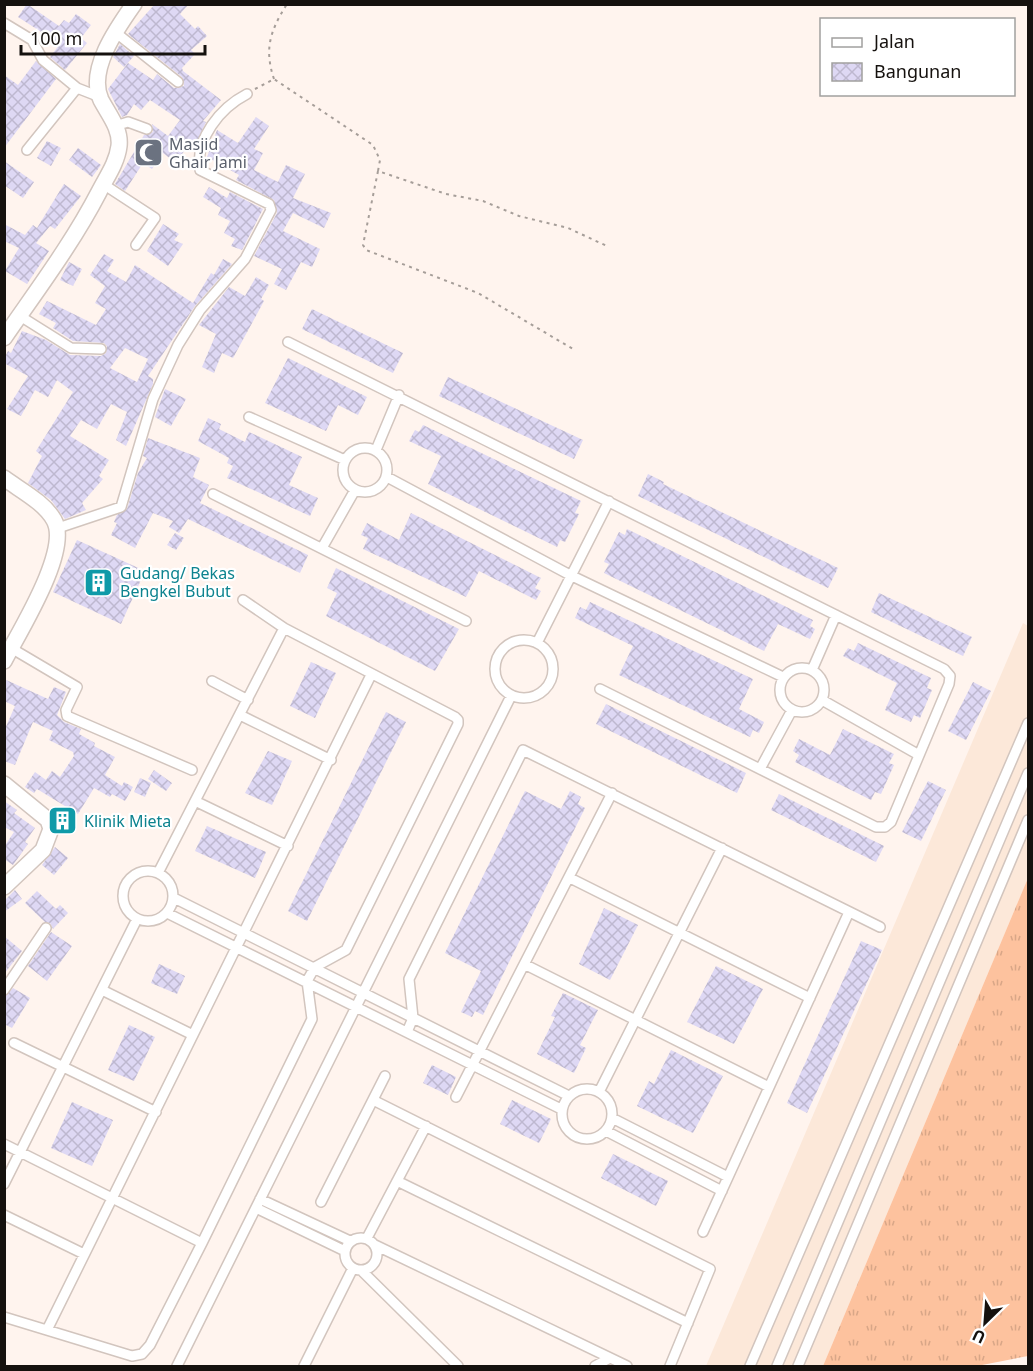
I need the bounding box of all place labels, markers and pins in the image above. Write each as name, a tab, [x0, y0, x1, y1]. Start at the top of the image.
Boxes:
place label: Masjid Ghair Jami	[169, 133, 247, 173]
mosque icon: Masjid Ghair Jami	[132, 137, 164, 169]
place label: Gudang/ Bekas Bengkel Bubut	[120, 562, 235, 602]
building icon: Gudang/ Bekas Bengkel Bubut	[83, 566, 115, 598]
building icon: Klinik Mieta	[47, 805, 79, 837]
place label: Klinik Mieta	[84, 810, 171, 832]

